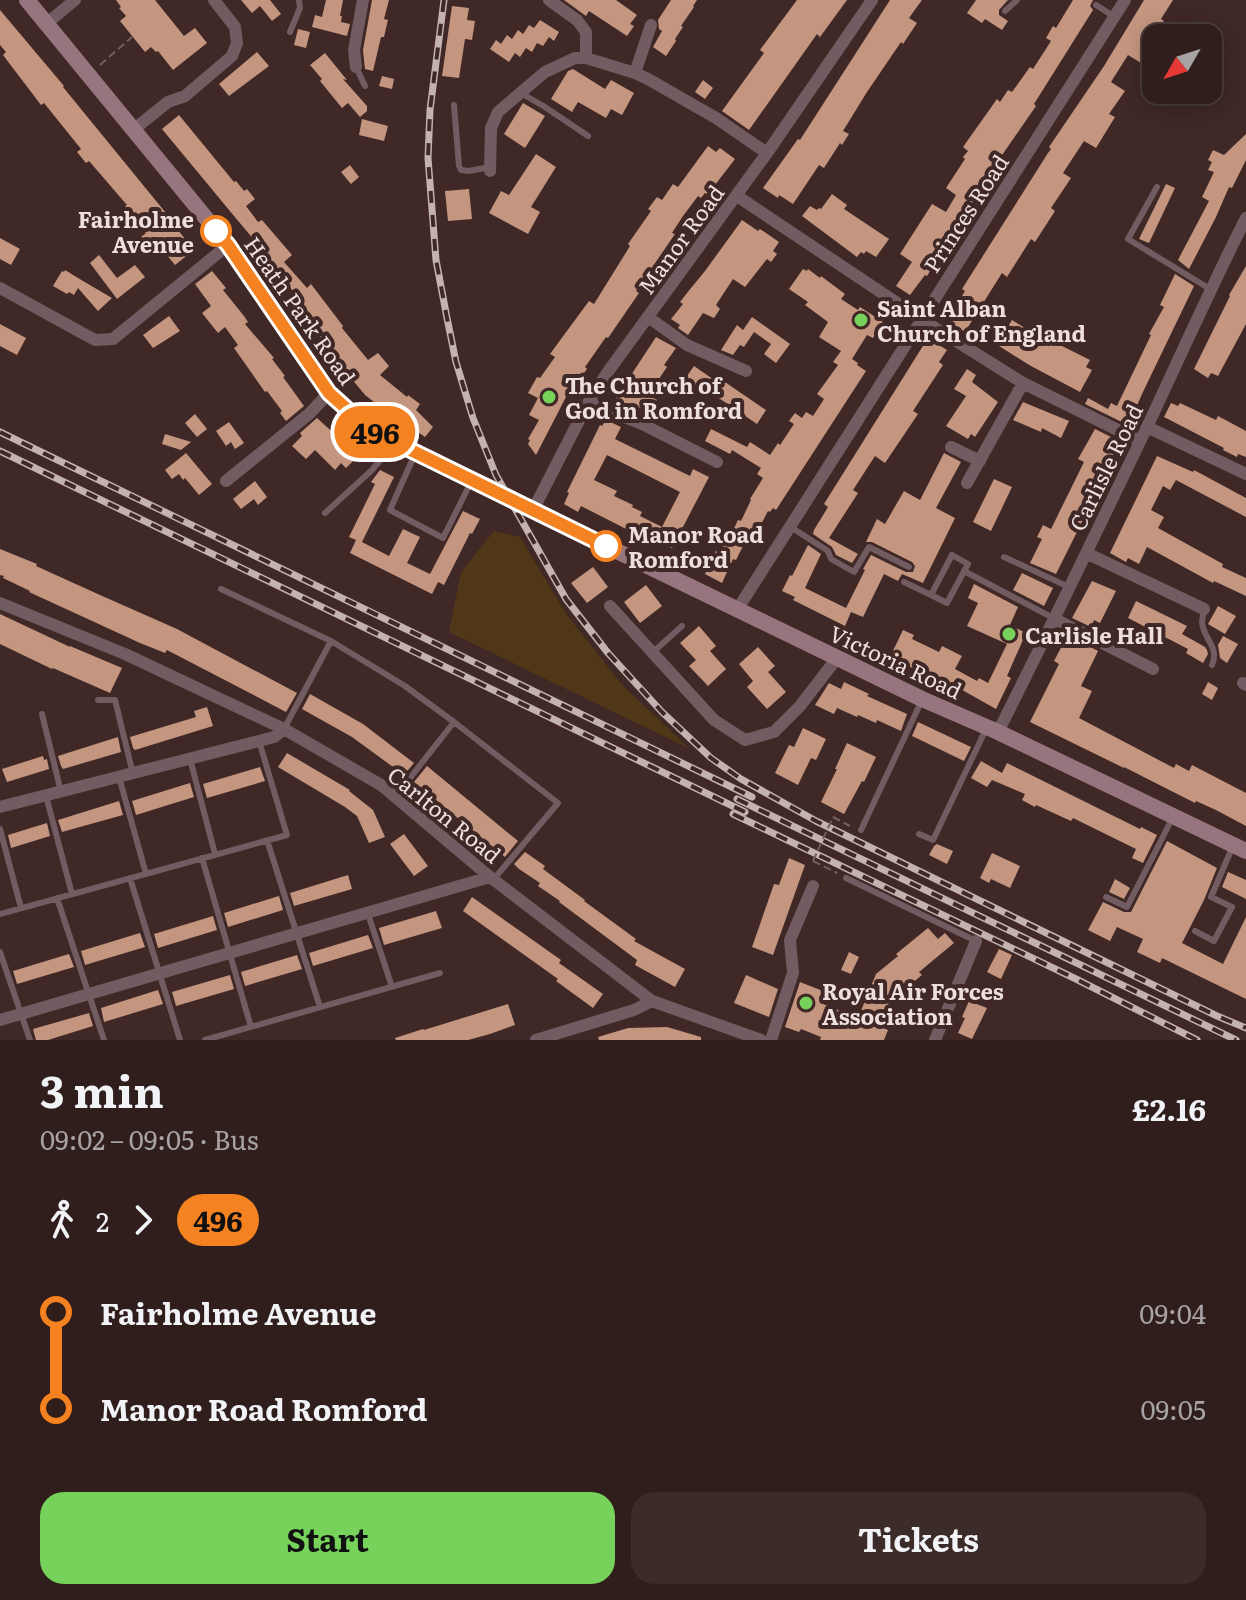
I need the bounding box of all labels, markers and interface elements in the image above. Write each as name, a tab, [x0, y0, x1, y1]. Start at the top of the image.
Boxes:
north arrow	[1142, 24, 1222, 104]
map controls	[1142, 24, 1222, 104]
street label: Princes Road	[914, 147, 1016, 279]
street label: Manor Road	[629, 177, 731, 301]
place label: Fairholme Avenue	[78, 202, 194, 260]
marker: Fairholme Avenue	[201, 216, 231, 246]
street label: Heath Park Road	[237, 229, 365, 391]
place label: Saint Alban Church of England	[877, 291, 1086, 349]
marker: Saint Alban Church of England	[852, 311, 870, 329]
place label: The Church of God in Romford	[565, 368, 742, 426]
marker: The Church of God in Romford	[540, 388, 558, 406]
street label: Carlisle Road	[1060, 398, 1150, 536]
line badge: 496	[329, 406, 421, 458]
text: 496	[350, 411, 400, 453]
place label: Manor Road Romford	[628, 517, 764, 575]
marker: Manor Road Romford	[591, 531, 621, 561]
street label: Victoria Road	[824, 616, 968, 706]
place label: Carlisle Hall	[1025, 618, 1163, 651]
marker: Carlisle Hall	[1000, 625, 1018, 643]
street label: Carlton Road	[381, 758, 509, 870]
place label: Royal Air Forces Association	[822, 974, 1004, 1032]
marker: Royal Air Forces Association	[797, 994, 815, 1012]
text: 3 min	[40, 1056, 164, 1122]
text: £2.16	[1132, 1086, 1206, 1130]
text: 09:02 – 09:05 · Bus	[40, 1119, 259, 1158]
icon: walk	[40, 1198, 84, 1242]
icon: forward	[121, 1198, 165, 1242]
text: 496	[193, 1199, 243, 1241]
text: 2	[96, 1201, 109, 1240]
text: Fairholme Avenue	[100, 1290, 376, 1334]
text: 09:04	[1139, 1293, 1206, 1332]
text: Manor Road Romford	[100, 1386, 428, 1430]
text: 09:05	[1140, 1389, 1206, 1428]
button: Start	[40, 1492, 615, 1584]
button: Tickets	[631, 1492, 1206, 1584]

